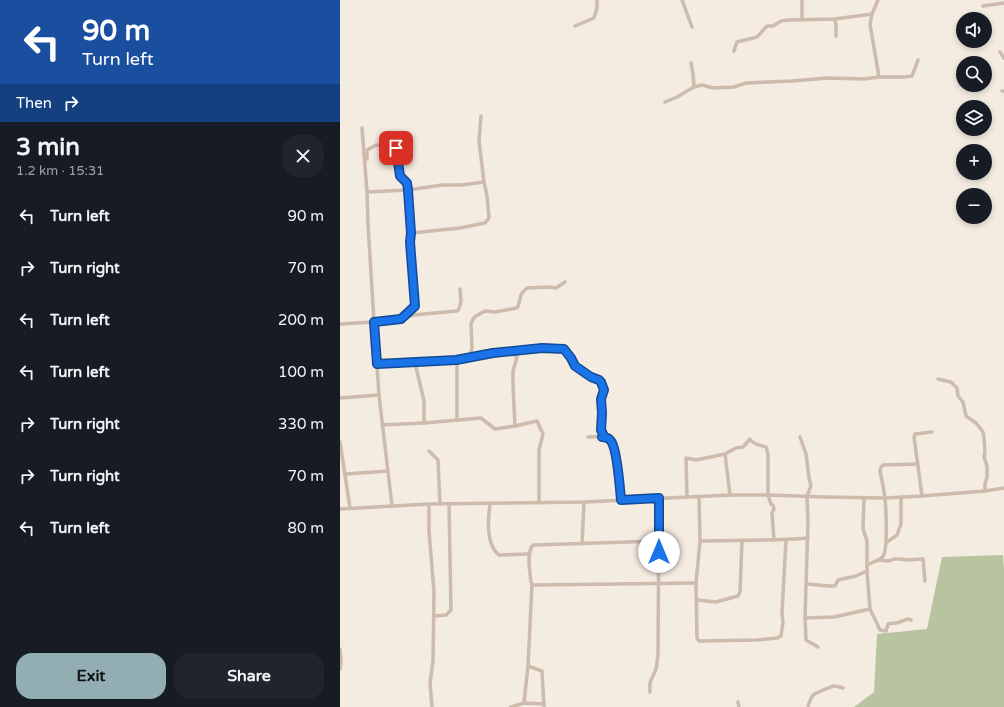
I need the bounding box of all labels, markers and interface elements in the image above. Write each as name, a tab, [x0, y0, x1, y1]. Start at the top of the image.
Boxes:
map controls	[956, 12, 992, 224]
button: sound	[956, 12, 992, 48]
text: 90 m	[82, 14, 150, 48]
icon: left	[16, 16, 68, 68]
text: Turn left	[82, 48, 154, 70]
button: search	[956, 56, 992, 92]
icon: right	[60, 92, 82, 114]
text: Then	[16, 94, 52, 112]
button: layers	[956, 100, 992, 136]
pin	[379, 131, 413, 165]
text: 3 min	[16, 133, 80, 162]
button: close	[282, 135, 324, 177]
icon: arrive	[385, 137, 407, 159]
button: +	[956, 144, 992, 180]
text: 1.2 km · 15:31	[16, 163, 104, 179]
button: −	[956, 188, 992, 224]
icon: left	[16, 205, 38, 227]
text: Turn left	[50, 207, 110, 225]
text: 90 m	[287, 207, 324, 225]
icon: right	[16, 257, 38, 279]
text: Turn right	[50, 259, 120, 277]
text: 70 m	[287, 259, 324, 277]
icon: left	[16, 309, 38, 331]
text: Turn left	[50, 311, 110, 329]
text: 200 m	[278, 311, 324, 329]
icon: left	[16, 361, 38, 383]
text: Turn left	[50, 363, 110, 381]
text: 100 m	[278, 363, 324, 381]
icon: right	[16, 413, 38, 435]
text: Turn right	[50, 415, 120, 433]
text: 330 m	[278, 415, 324, 433]
icon: right	[16, 465, 38, 487]
text: Turn right	[50, 467, 120, 485]
text: 70 m	[287, 467, 324, 485]
icon: left	[16, 517, 38, 539]
text: Turn left	[50, 519, 110, 537]
text: 80 m	[287, 519, 324, 537]
position arrow	[638, 531, 680, 573]
button: Exit	[16, 653, 166, 699]
button: Share	[174, 653, 324, 699]

